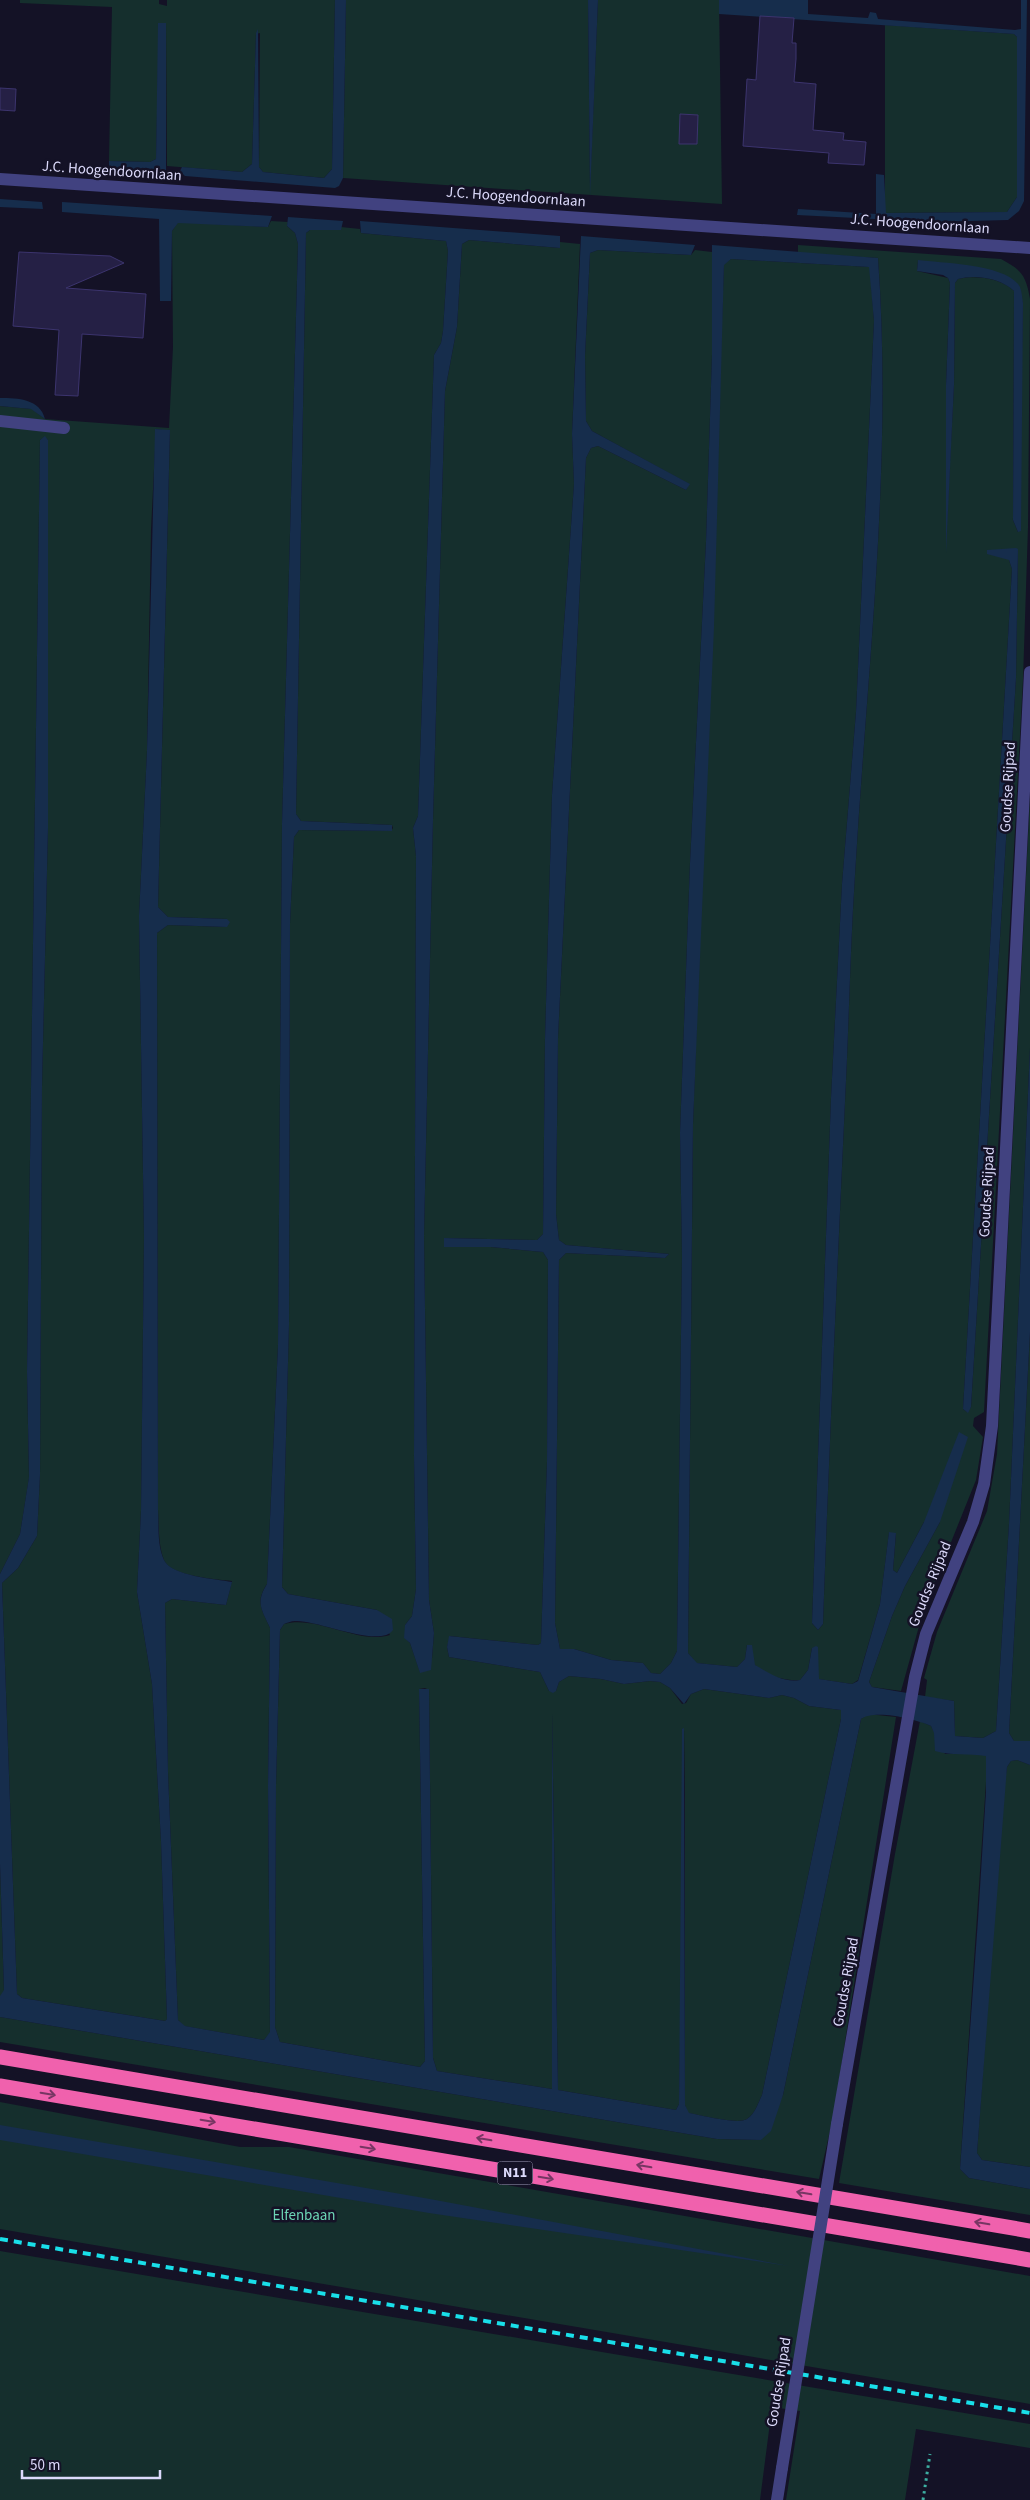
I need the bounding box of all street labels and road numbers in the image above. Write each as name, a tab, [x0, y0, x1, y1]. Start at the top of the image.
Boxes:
street label: J.C. Hoogendoornlaan	[41, 156, 183, 186]
street label: J.C. Hoogendoornlaan	[445, 182, 587, 212]
street label: J.C. Hoogendoornlaan	[849, 209, 991, 239]
street label: Goudse Rijpad	[995, 741, 1021, 833]
street label: Goudse Rijpad	[974, 1146, 1000, 1238]
street label: Goudse Rijpad	[903, 1538, 957, 1630]
street label: Goudse Rijpad	[828, 1936, 864, 2028]
road number: N11	[498, 2162, 532, 2184]
street label: Goudse Rijpad	[762, 2336, 796, 2428]

